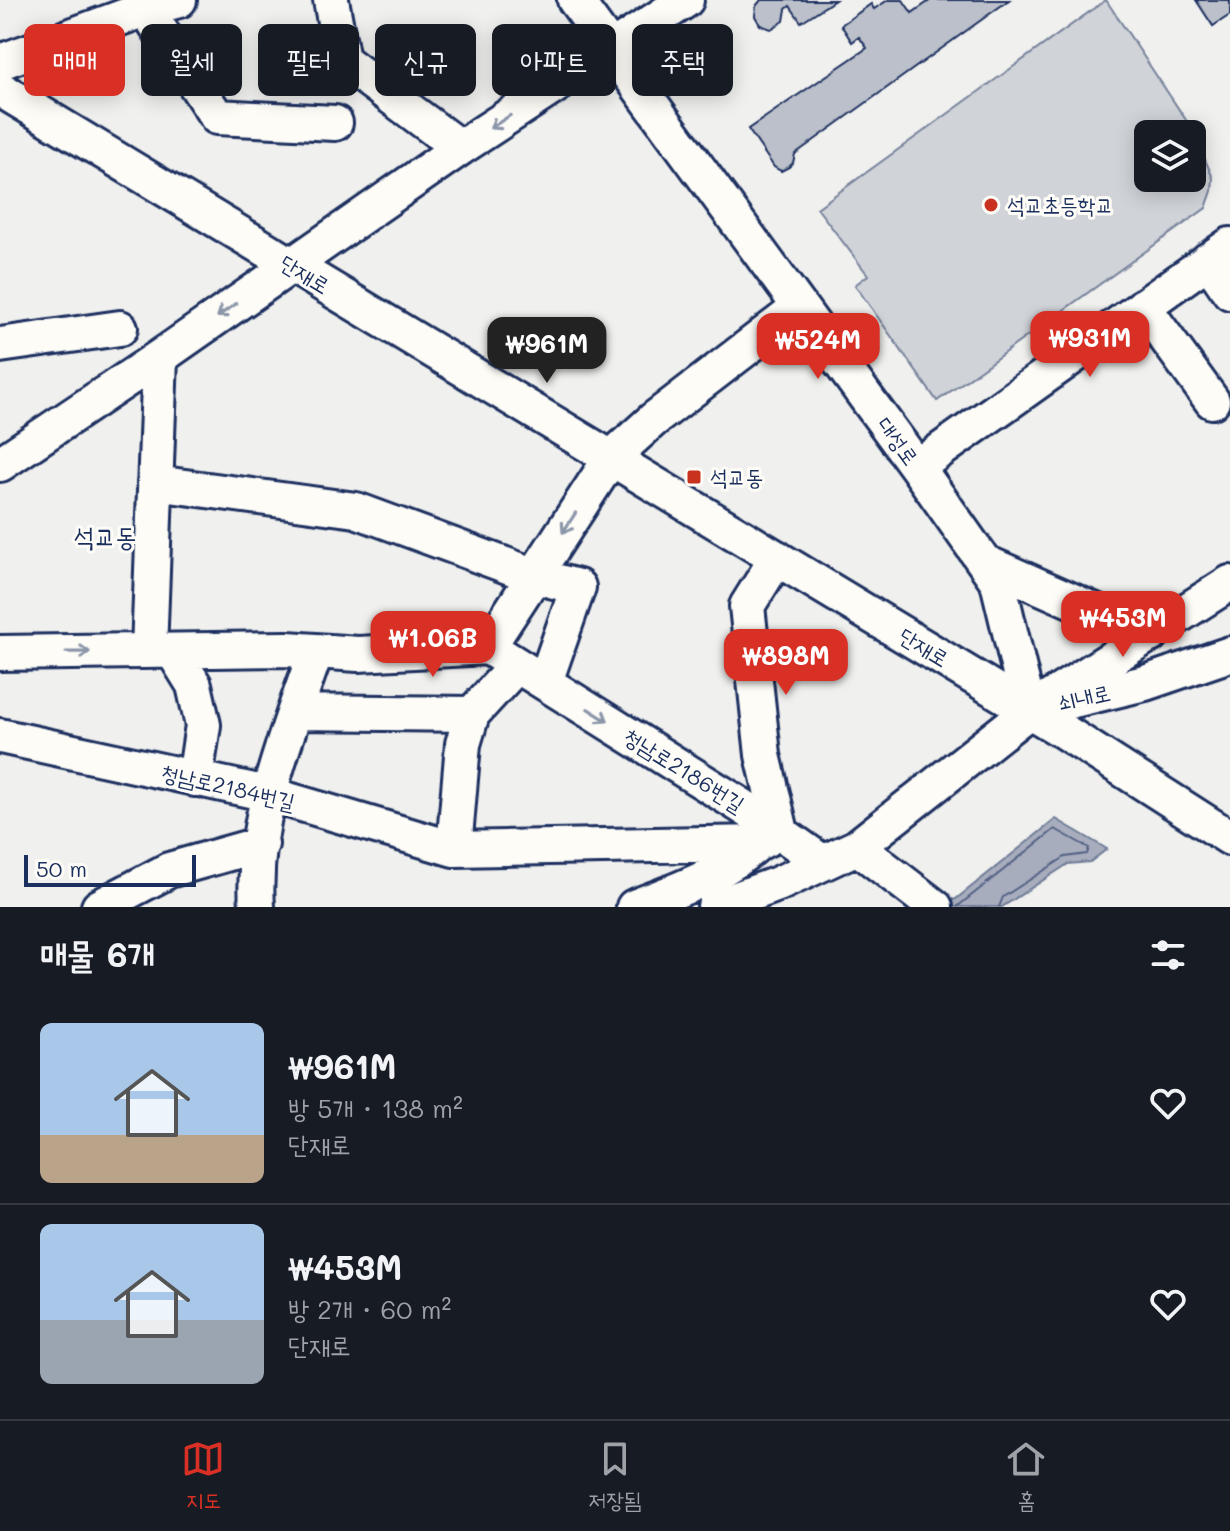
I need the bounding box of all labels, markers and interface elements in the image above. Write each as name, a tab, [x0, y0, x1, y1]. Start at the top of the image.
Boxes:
chip: 매매	[24, 24, 125, 96]
chip: 월세	[141, 24, 242, 96]
chip: 필터	[258, 24, 359, 96]
chip: 신규	[375, 24, 476, 96]
chip: 아파트	[492, 24, 616, 96]
chip: 주택	[632, 24, 733, 96]
one-way arrow	[489, 115, 512, 131]
map controls	[1134, 120, 1206, 192]
button: layers	[1134, 120, 1206, 192]
place label: 석교초등학교	[1007, 190, 1113, 219]
marker: 석교초등학교	[982, 196, 1000, 214]
street label: 단재로	[275, 247, 335, 300]
one-way arrow	[216, 302, 238, 318]
pin: ₩931M	[1034, 311, 1146, 379]
pin: ₩524M	[762, 313, 874, 381]
pin: ₩961M	[491, 317, 603, 385]
text: ₩931M	[1048, 320, 1132, 354]
text: ₩524M	[775, 322, 861, 356]
text: ₩961M	[505, 326, 589, 360]
street label: 대성로	[871, 411, 926, 471]
place label: 석교동	[710, 462, 763, 491]
marker: 석교동	[685, 468, 703, 486]
one-way arrow	[560, 512, 577, 534]
district label: 석교동	[74, 519, 136, 553]
pin: ₩453M	[1067, 591, 1179, 659]
text: ₩453M	[1079, 600, 1167, 634]
pin: ₩1.06B	[368, 611, 498, 679]
text: ₩1.06B	[389, 620, 477, 654]
street label: 단재로	[894, 620, 954, 673]
pin: ₩898M	[730, 629, 842, 697]
text: ₩898M	[742, 638, 830, 672]
one-way arrow	[64, 644, 91, 660]
street label: 쇠내로	[1055, 677, 1113, 718]
one-way arrow	[586, 708, 609, 724]
street label: 청남로2186번길	[618, 721, 750, 818]
street label: 청남로2184번길	[158, 757, 298, 816]
scale bar	[24, 851, 196, 887]
text: 50 m	[36, 854, 87, 883]
text: 매물 6개	[40, 931, 155, 976]
icon: filters	[1146, 933, 1190, 977]
text: ₩961M	[288, 1043, 397, 1088]
icon: home	[104, 1055, 200, 1151]
icon: heart	[1146, 1081, 1190, 1125]
text: 방 5개 · 138 m²	[288, 1091, 463, 1125]
text: 단재로	[288, 1127, 351, 1161]
text: ₩453M	[288, 1244, 403, 1289]
icon: home	[104, 1256, 200, 1352]
icon: heart	[1146, 1282, 1190, 1326]
text: 방 2개 · 60 m²	[288, 1292, 451, 1326]
text: 단재로	[288, 1328, 351, 1362]
tab: 지도	[181, 1437, 225, 1515]
tab: 저장됨	[588, 1437, 642, 1515]
tab: 홈	[1004, 1437, 1048, 1515]

